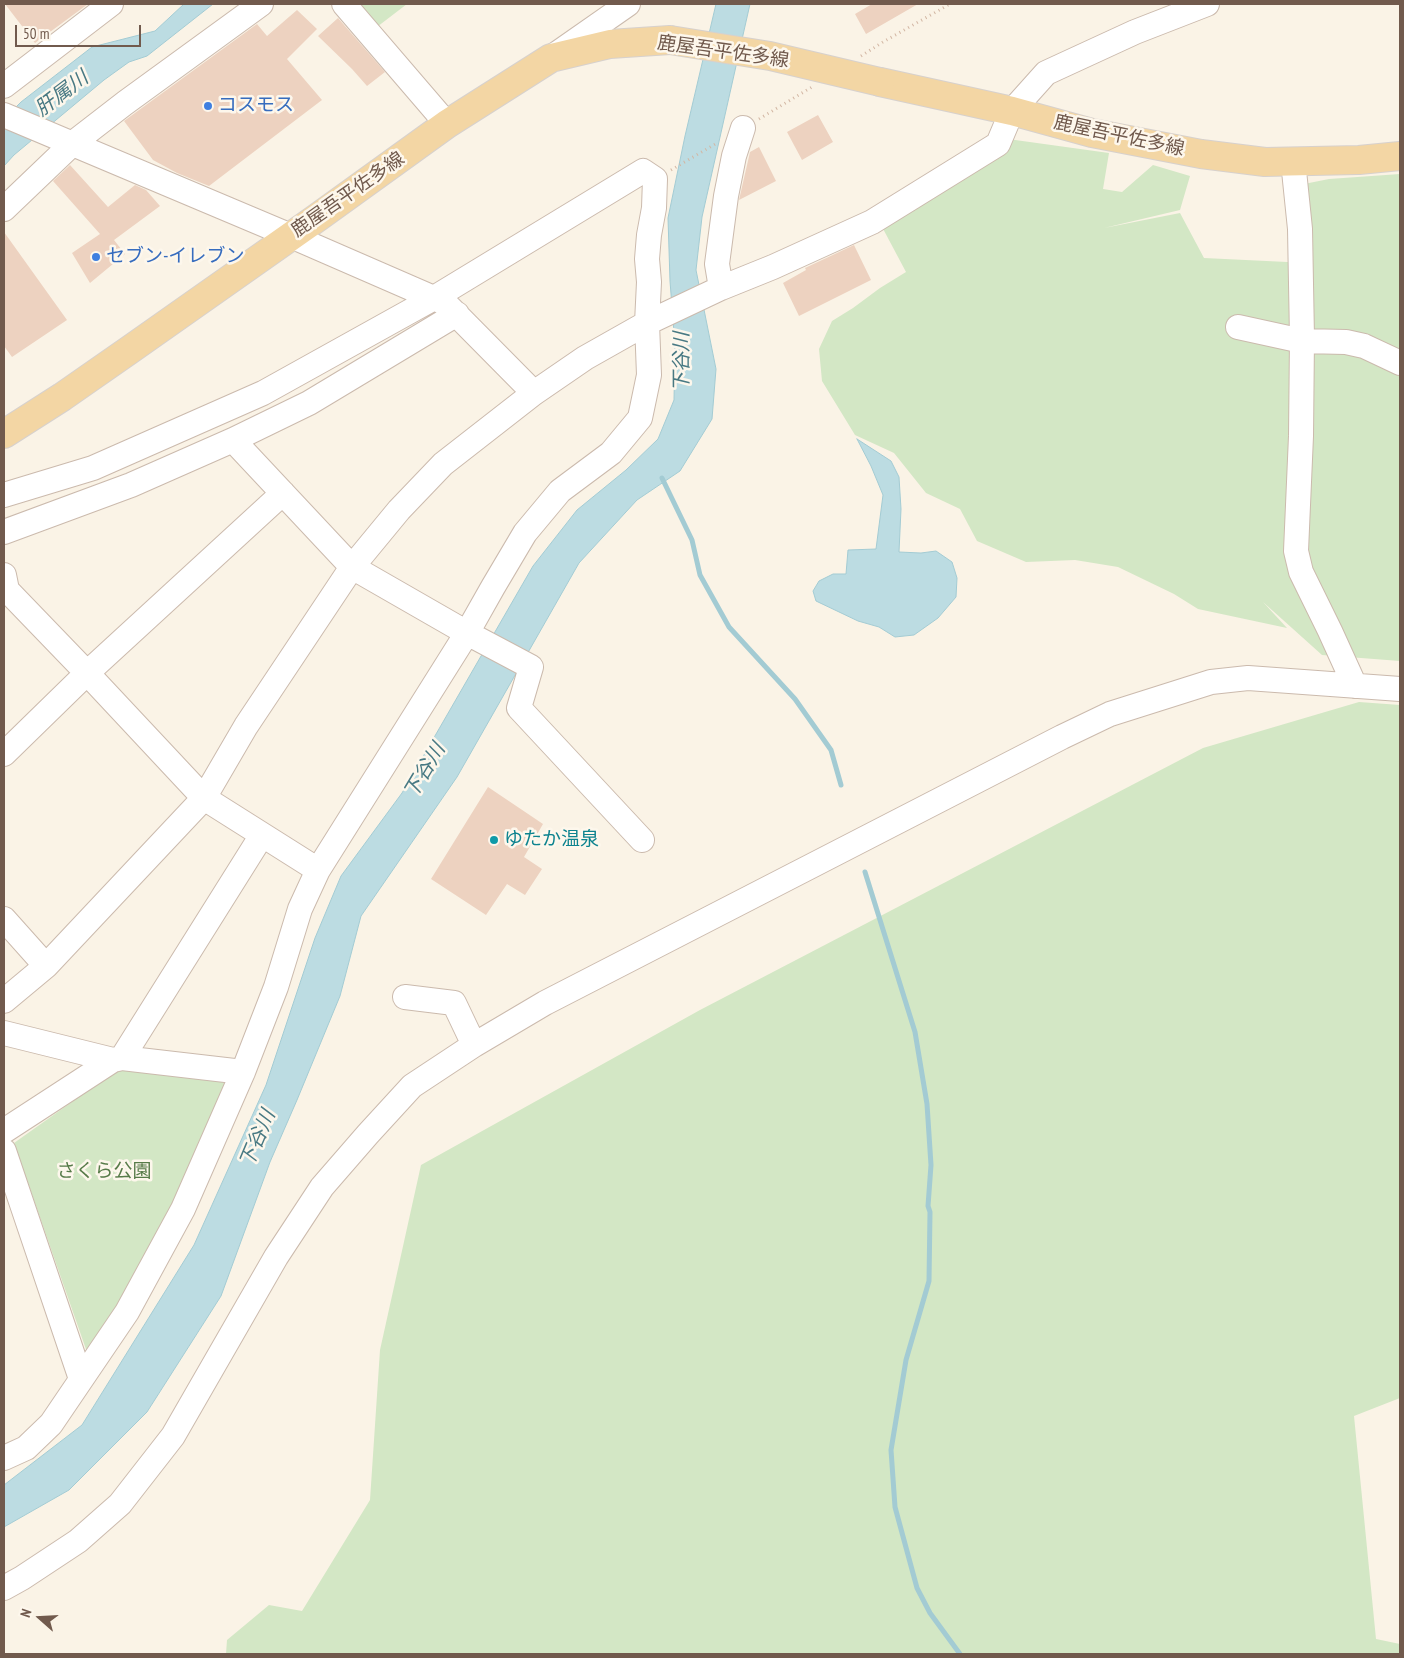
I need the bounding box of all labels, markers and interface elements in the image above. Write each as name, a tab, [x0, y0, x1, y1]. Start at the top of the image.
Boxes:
scale bar	[18, 15, 144, 47]
text: 50 m	[23, 24, 49, 43]
street label: 鹿屋吾平佐多線	[656, 31, 790, 73]
water label: 肝属川	[31, 66, 93, 122]
place label: コスモス	[218, 95, 294, 117]
marker: コスモス	[202, 100, 214, 112]
street label: 鹿屋吾平佐多線	[1052, 111, 1186, 161]
street label: 鹿屋吾平佐多線	[287, 148, 409, 242]
place label: セブン-イレブン	[106, 246, 245, 268]
marker: セブン-イレブン	[90, 251, 102, 263]
water label: 下谷川	[670, 332, 694, 392]
water label: 下谷川	[399, 739, 451, 803]
place label: ゆたか温泉	[504, 829, 599, 851]
marker: ゆたか温泉	[488, 834, 500, 846]
water label: 下谷川	[235, 1107, 281, 1171]
park label: さくら公園	[57, 1161, 151, 1183]
north arrow	[15, 1593, 65, 1643]
text: N	[16, 1607, 36, 1620]

